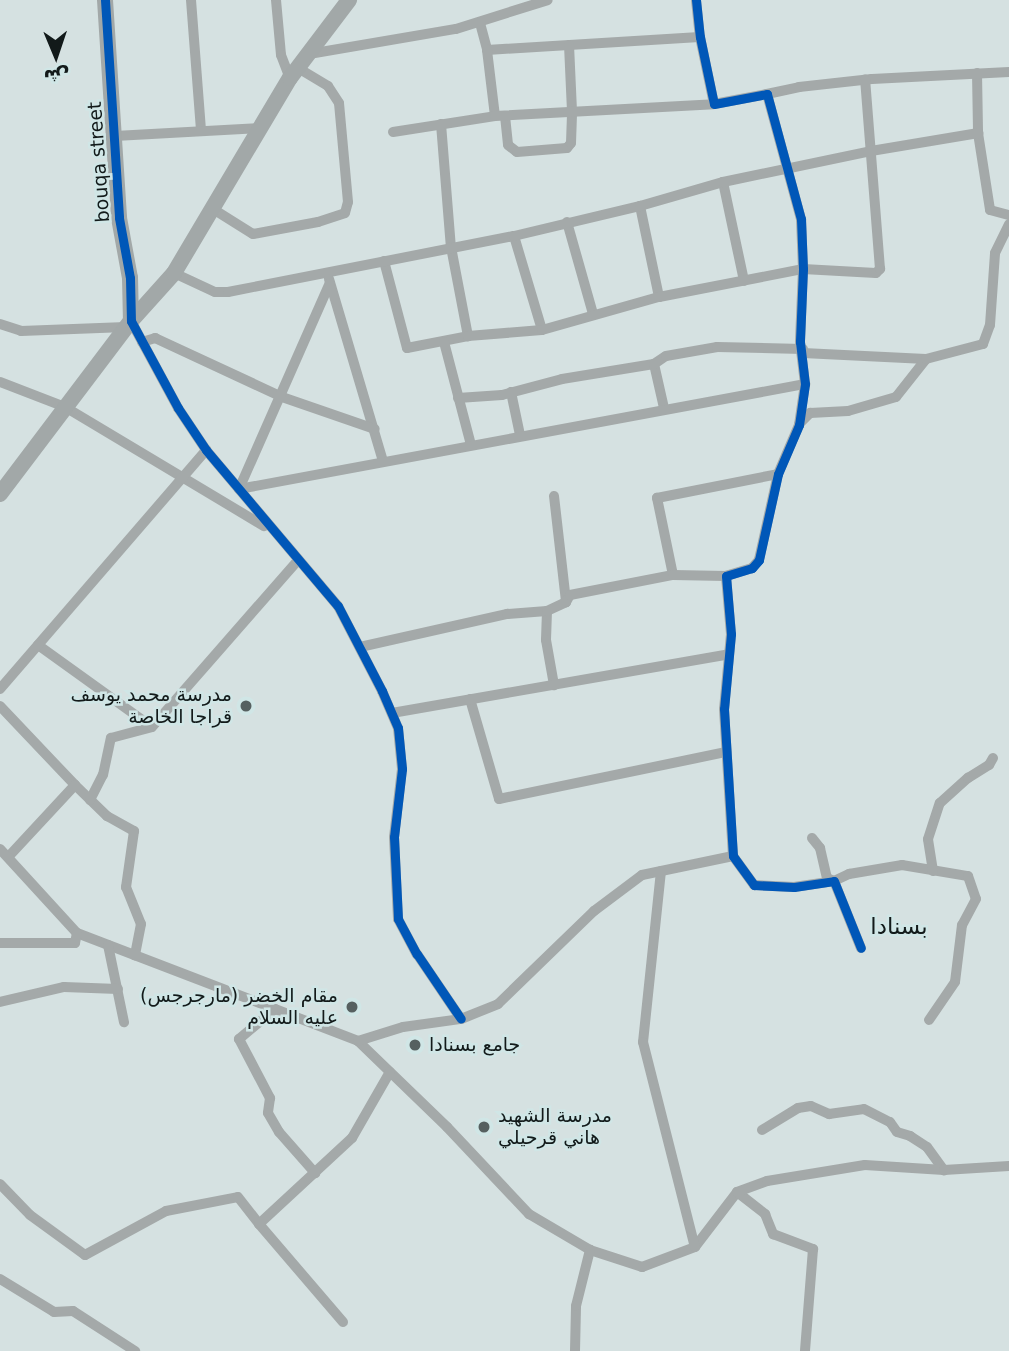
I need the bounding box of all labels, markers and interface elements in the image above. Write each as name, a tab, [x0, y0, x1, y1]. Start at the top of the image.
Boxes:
north arrow	[21, 21, 91, 91]
text: ش	[43, 66, 70, 88]
street label: bouqa street	[83, 101, 115, 223]
place label: مدرسة محمد يوسف قراجا الخاصة	[70, 684, 232, 728]
marker: مدرسة محمد يوسف قراجا الخاصة	[238, 698, 254, 714]
district label: بسنادا	[870, 912, 928, 940]
place label: مقام الخضر (مارجرجس) عليه السلام	[140, 985, 338, 1029]
marker: مقام الخضر (مارجرجس) عليه السلام	[344, 999, 360, 1015]
place label: جامع بسنادا	[429, 1034, 520, 1056]
marker: جامع بسنادا	[407, 1037, 423, 1053]
place label: مدرسة الشهيد هاني قرحيلي	[498, 1105, 612, 1149]
marker: مدرسة الشهيد هاني قرحيلي	[476, 1119, 492, 1135]

